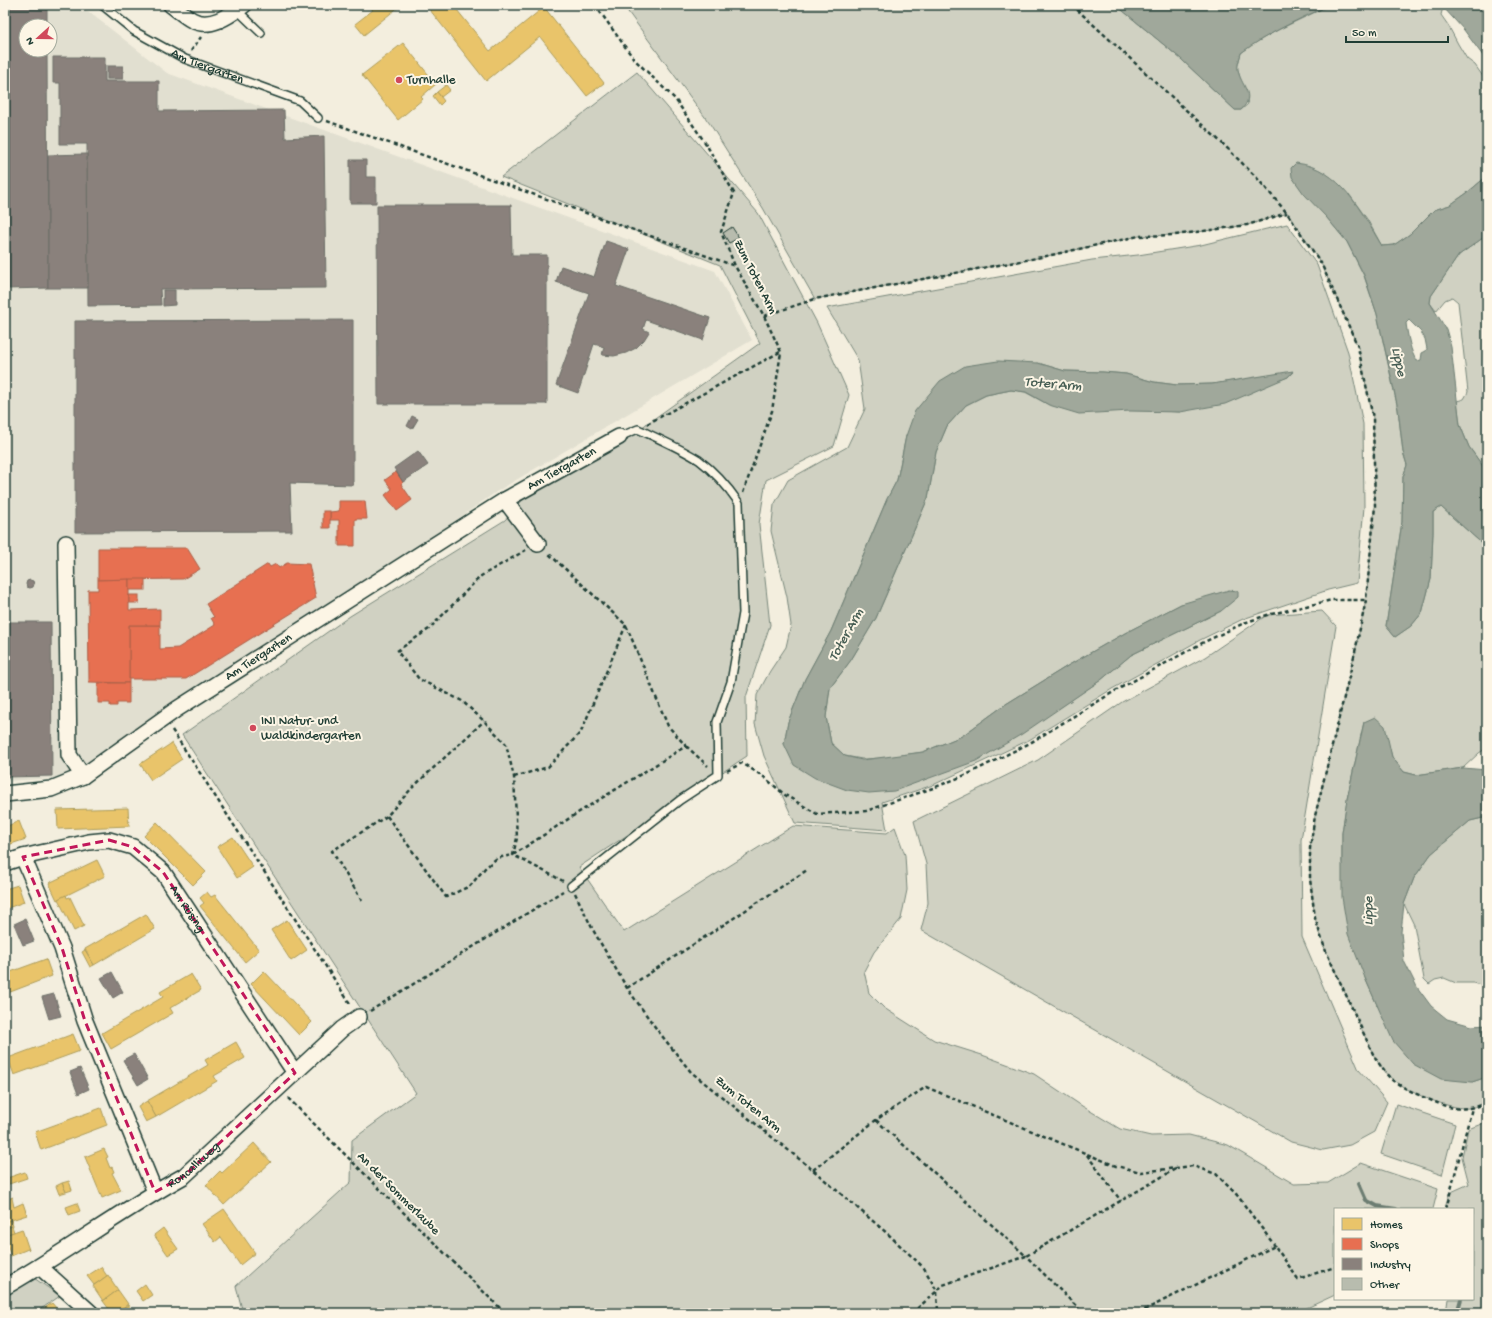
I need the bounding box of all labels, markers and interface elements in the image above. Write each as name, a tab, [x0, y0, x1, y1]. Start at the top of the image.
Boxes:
north arrow	[18, 18, 58, 58]
scale bar	[1346, 18, 1448, 44]
text: 50 m	[1352, 27, 1377, 41]
text: N	[24, 35, 37, 46]
street label: Am Tiergarten	[168, 45, 246, 88]
place label: Turnhalle	[406, 73, 456, 88]
marker: Turnhalle	[394, 75, 404, 85]
street label: Zum Toten Arm	[730, 237, 780, 317]
water label: Lippe	[1387, 346, 1410, 379]
water label: Toter Arm	[1024, 374, 1082, 396]
street label: Am Tiergarten	[525, 443, 600, 494]
water label: Toter Arm	[826, 606, 868, 664]
street label: Am Tiergarten	[222, 630, 296, 684]
place label: INI Natur- und Waldkindergarten	[261, 714, 362, 744]
marker: INI Natur- und Waldkindergarten	[248, 723, 258, 733]
street label: Am Rüsing	[166, 882, 208, 936]
water label: Lippe	[1361, 896, 1378, 926]
street label: Zum Toten Arm	[712, 1074, 784, 1136]
street label: Roncalliweg	[165, 1139, 223, 1191]
street label: An der Sommerlaube	[353, 1149, 443, 1239]
legend	[1334, 1208, 1474, 1300]
text: Homes	[1370, 1219, 1403, 1233]
text: Shops	[1370, 1239, 1399, 1253]
text: Industry	[1370, 1259, 1411, 1273]
text: Other	[1370, 1279, 1401, 1293]

